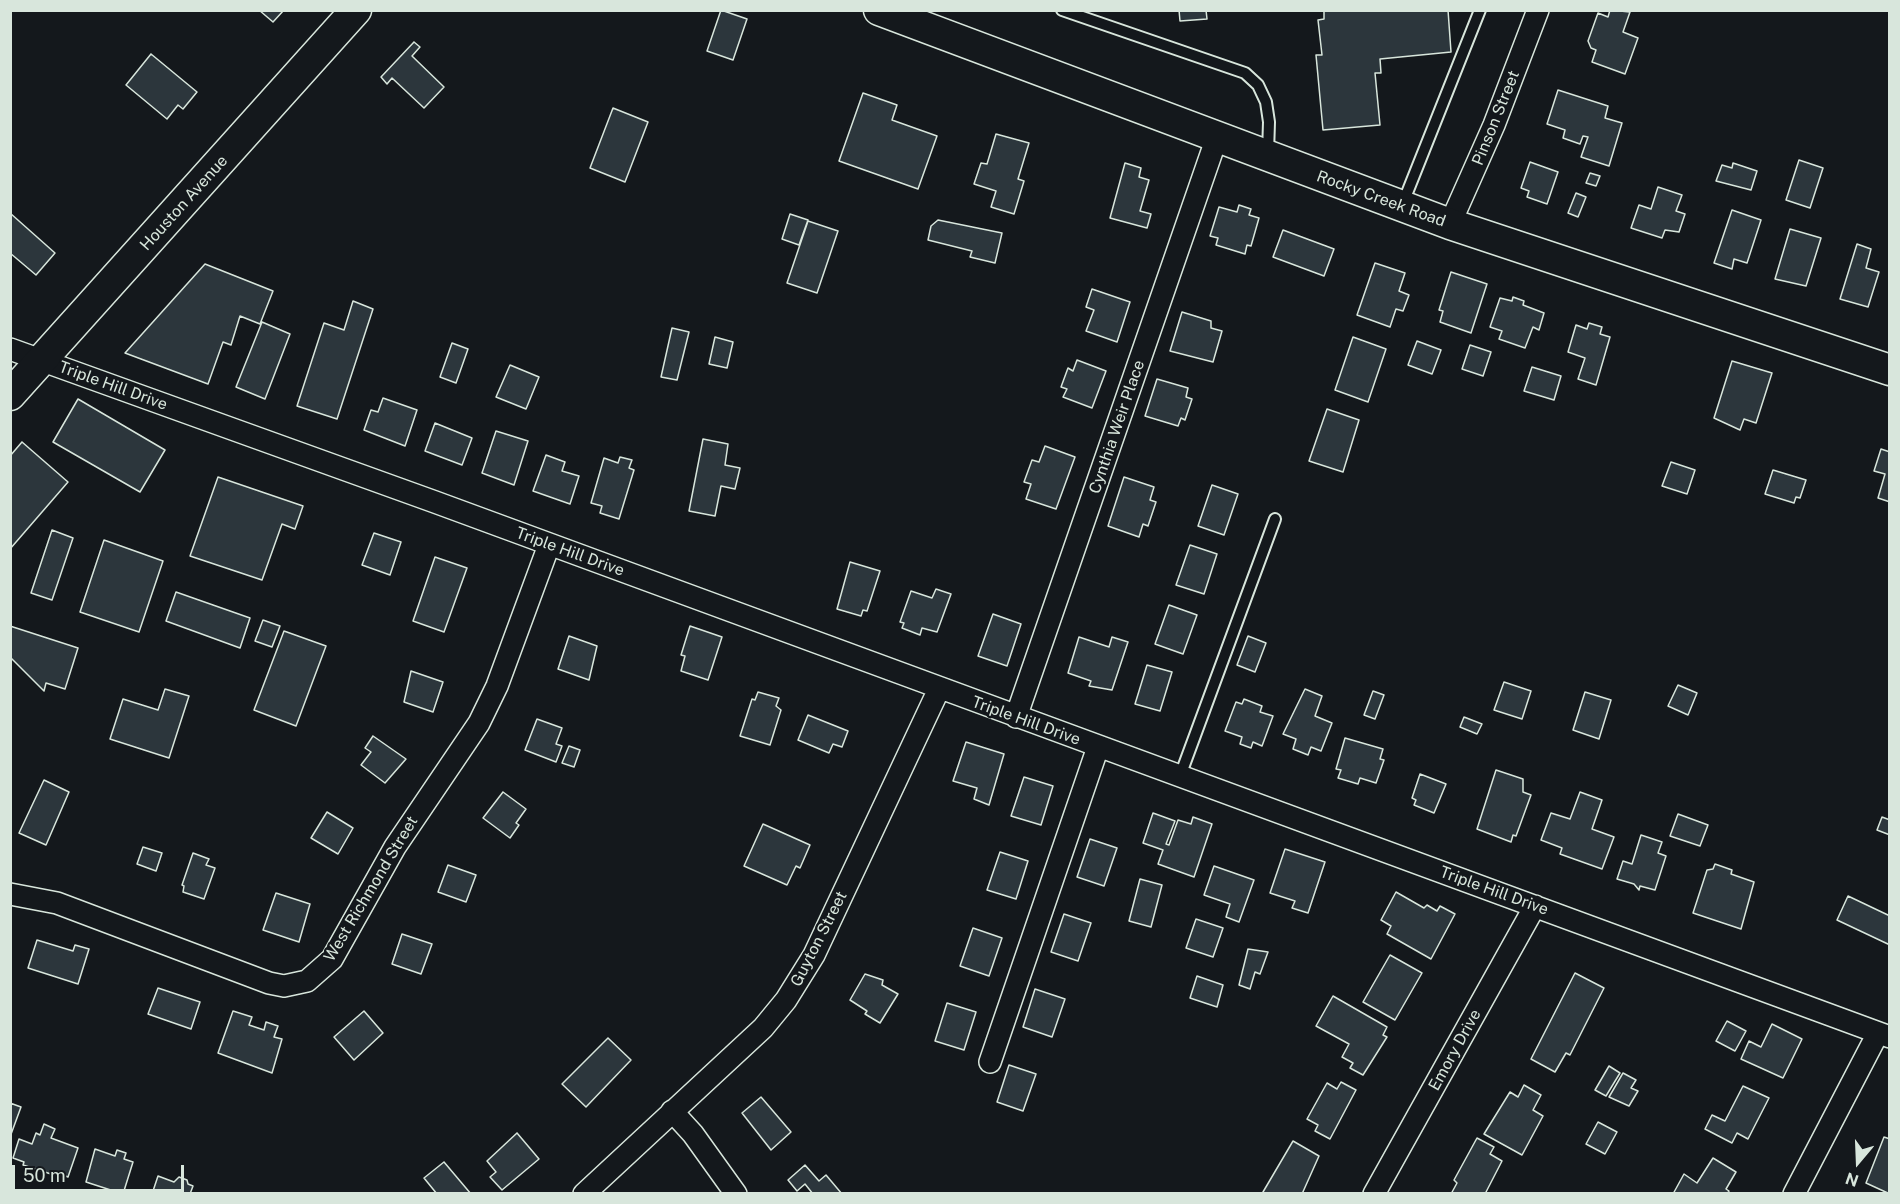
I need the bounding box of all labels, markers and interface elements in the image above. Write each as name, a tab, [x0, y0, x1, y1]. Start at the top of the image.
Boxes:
street label: Pinson Street	[1468, 68, 1524, 168]
street label: Houston Avenue	[136, 151, 232, 255]
street label: Rocky Creek Road	[1314, 167, 1448, 231]
street label: Triple Hill Drive	[56, 357, 170, 415]
street label: Cynthia Weir Place	[1085, 358, 1149, 496]
street label: Triple Hill Drive	[513, 523, 627, 581]
street label: Triple Hill Drive	[969, 692, 1083, 750]
street label: West Richmond Street	[320, 813, 422, 965]
street label: Triple Hill Drive	[1437, 862, 1551, 920]
street label: Guyton Street	[787, 888, 851, 990]
street label: Emory Drive	[1425, 1006, 1485, 1094]
north arrow	[1828, 1132, 1888, 1192]
scale bar	[15, 1153, 188, 1191]
text: 50 m	[23, 1165, 66, 1186]
text: N	[1843, 1168, 1861, 1191]

